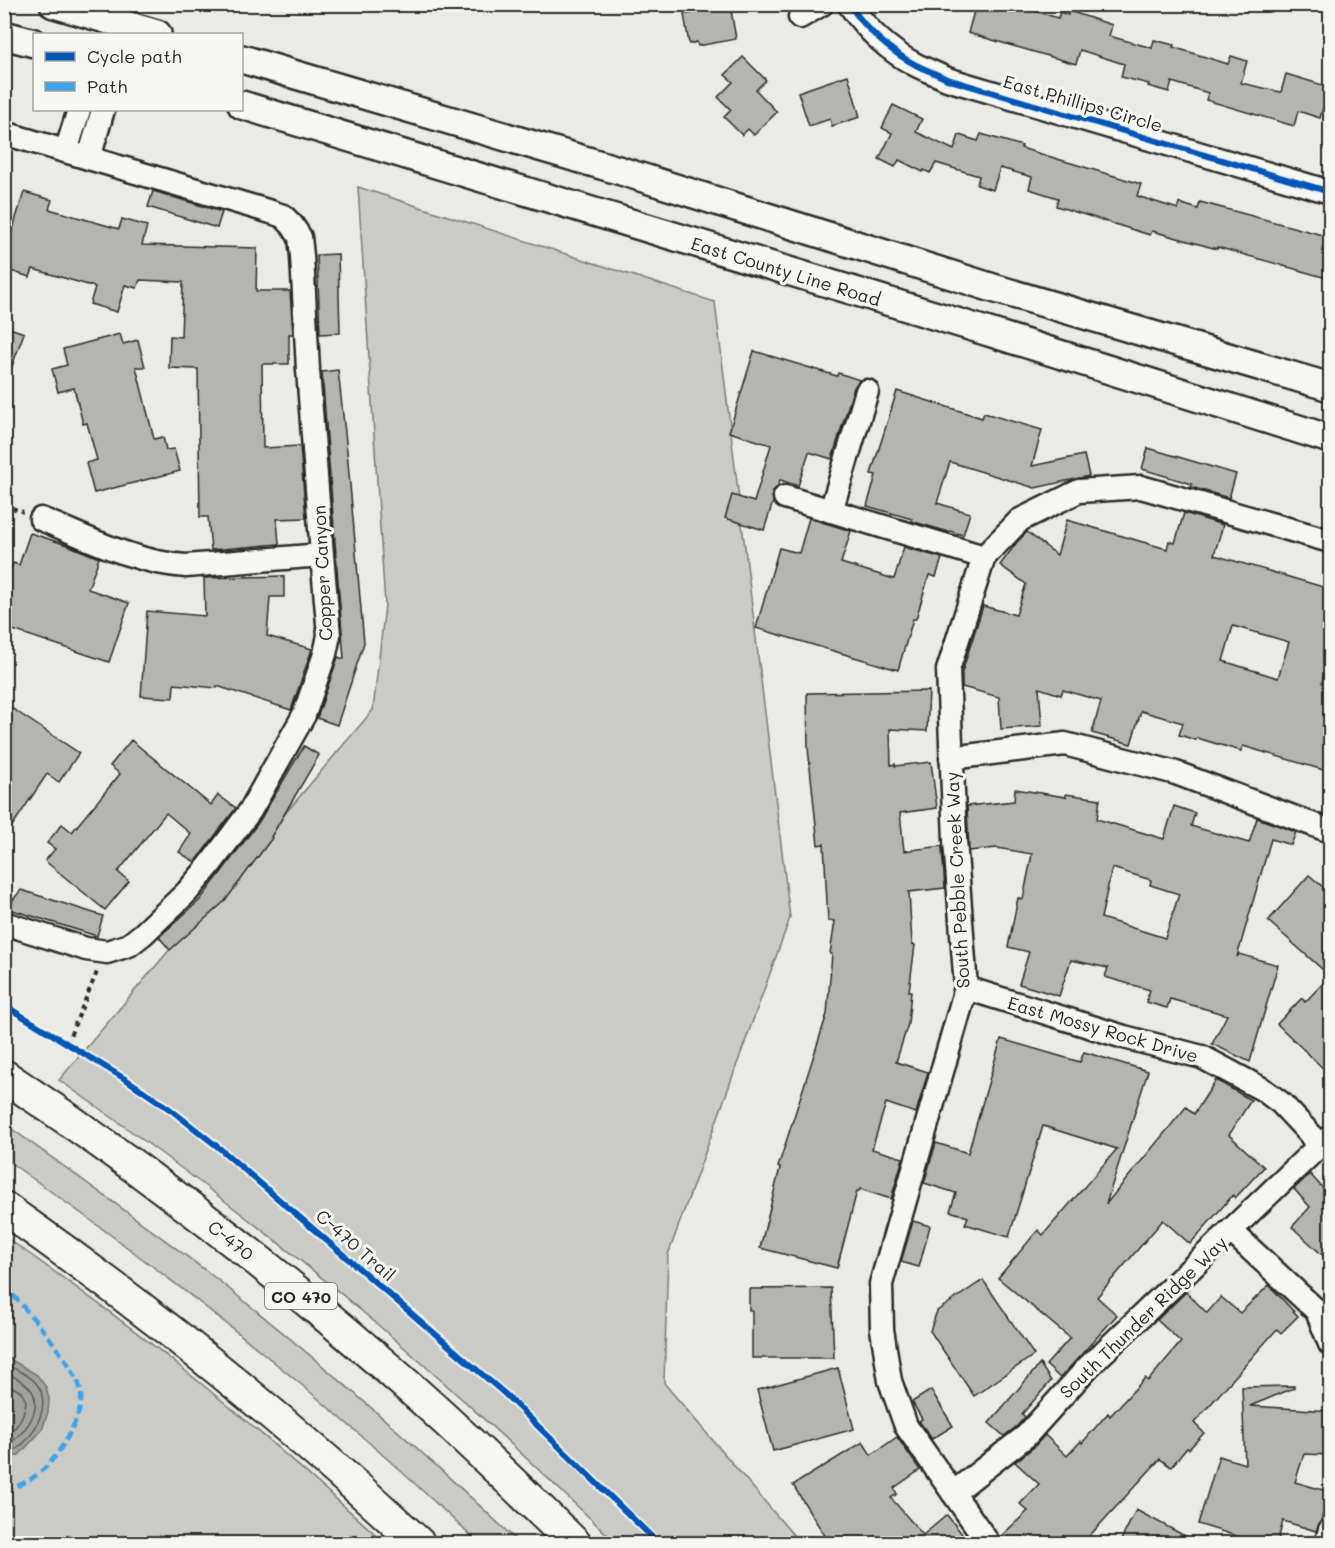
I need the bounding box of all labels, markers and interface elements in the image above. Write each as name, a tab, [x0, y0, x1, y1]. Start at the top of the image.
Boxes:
legend	[33, 33, 243, 111]
text: Cycle path	[87, 44, 182, 68]
street label: East Phillips Circle	[1001, 69, 1165, 137]
text: Path	[87, 74, 127, 98]
street label: East County Line Road	[688, 231, 884, 311]
street label: Copper Canyon	[306, 505, 338, 641]
street label: South Pebble Creek Way	[939, 771, 975, 989]
street label: East Mossy Rock Drive	[1005, 990, 1201, 1068]
street label: C-470 Trail	[311, 1204, 401, 1286]
street label: C-470	[203, 1214, 259, 1266]
street label: South Thunder Ridge Way	[1054, 1231, 1232, 1403]
road number: CO 470	[265, 1283, 337, 1309]

